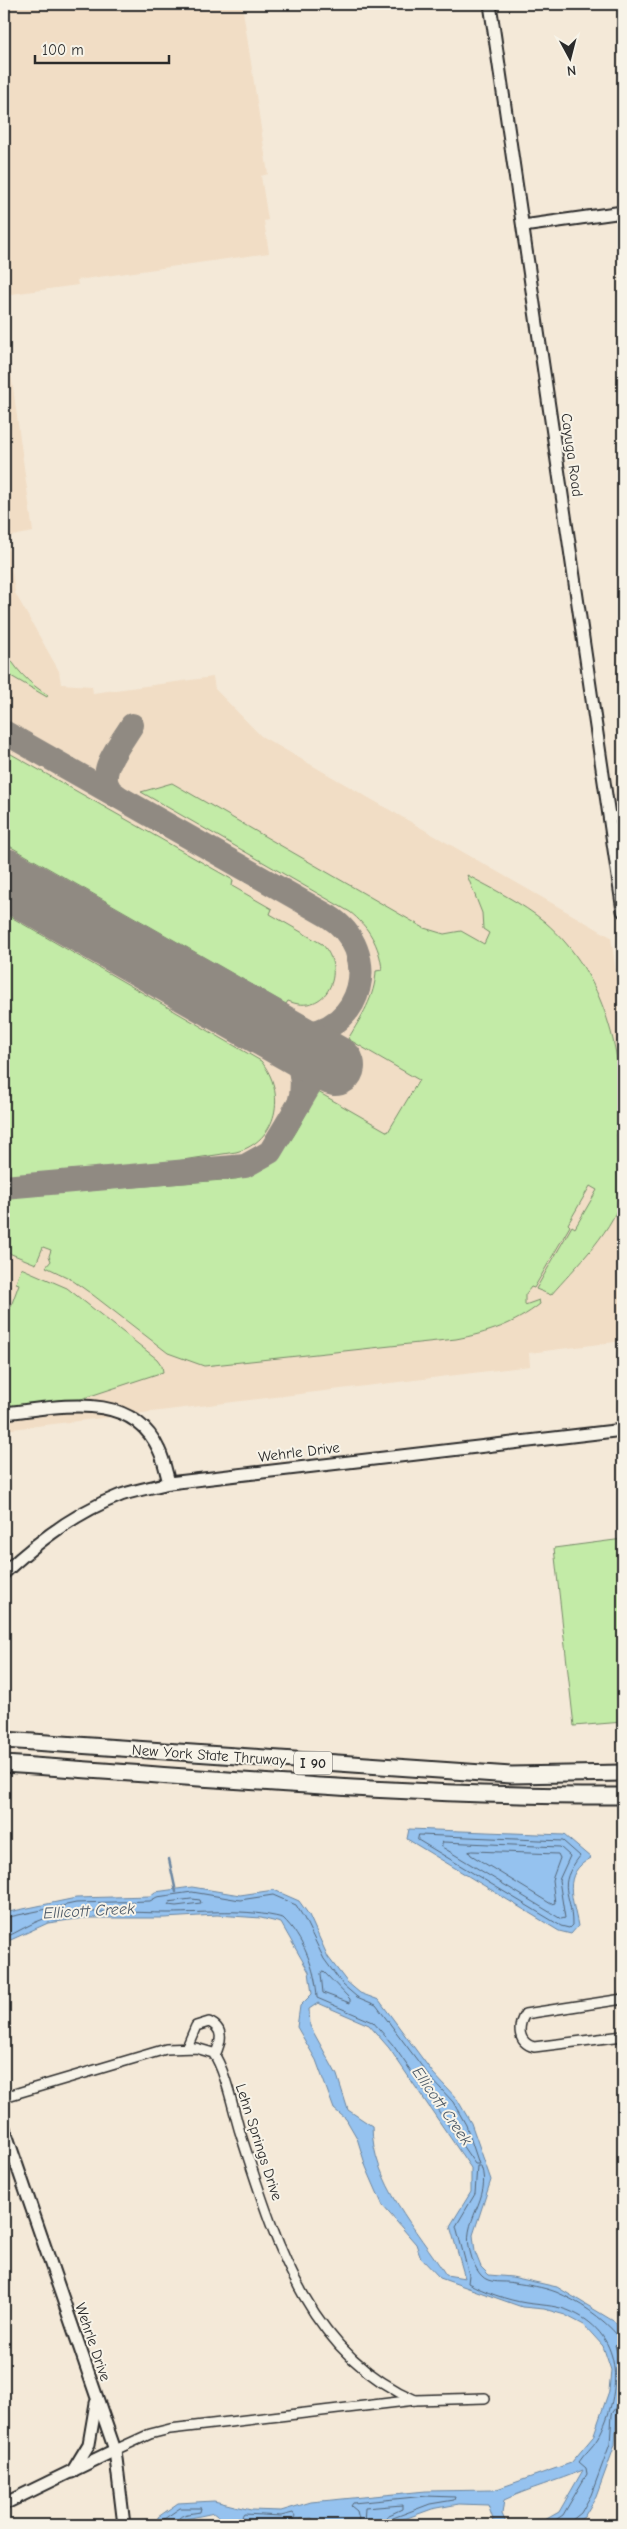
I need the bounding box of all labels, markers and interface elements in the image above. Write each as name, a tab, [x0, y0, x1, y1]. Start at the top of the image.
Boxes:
scale bar	[35, 32, 169, 64]
north arrow	[544, 32, 594, 82]
text: 100 m	[42, 41, 84, 59]
text: N	[566, 61, 577, 79]
street label: Cayuga Road	[557, 412, 587, 498]
street label: Wehrle Drive	[257, 1438, 341, 1466]
street label: New York State Thruway	[131, 1741, 287, 1769]
road number: I 90	[294, 1752, 332, 1775]
water label: Ellicott Creek	[43, 1900, 135, 1922]
water label: Ellicott Creek	[408, 2063, 476, 2149]
street label: Lehn Springs Drive	[232, 2081, 286, 2203]
street label: Wehrle Drive	[71, 2300, 115, 2384]

